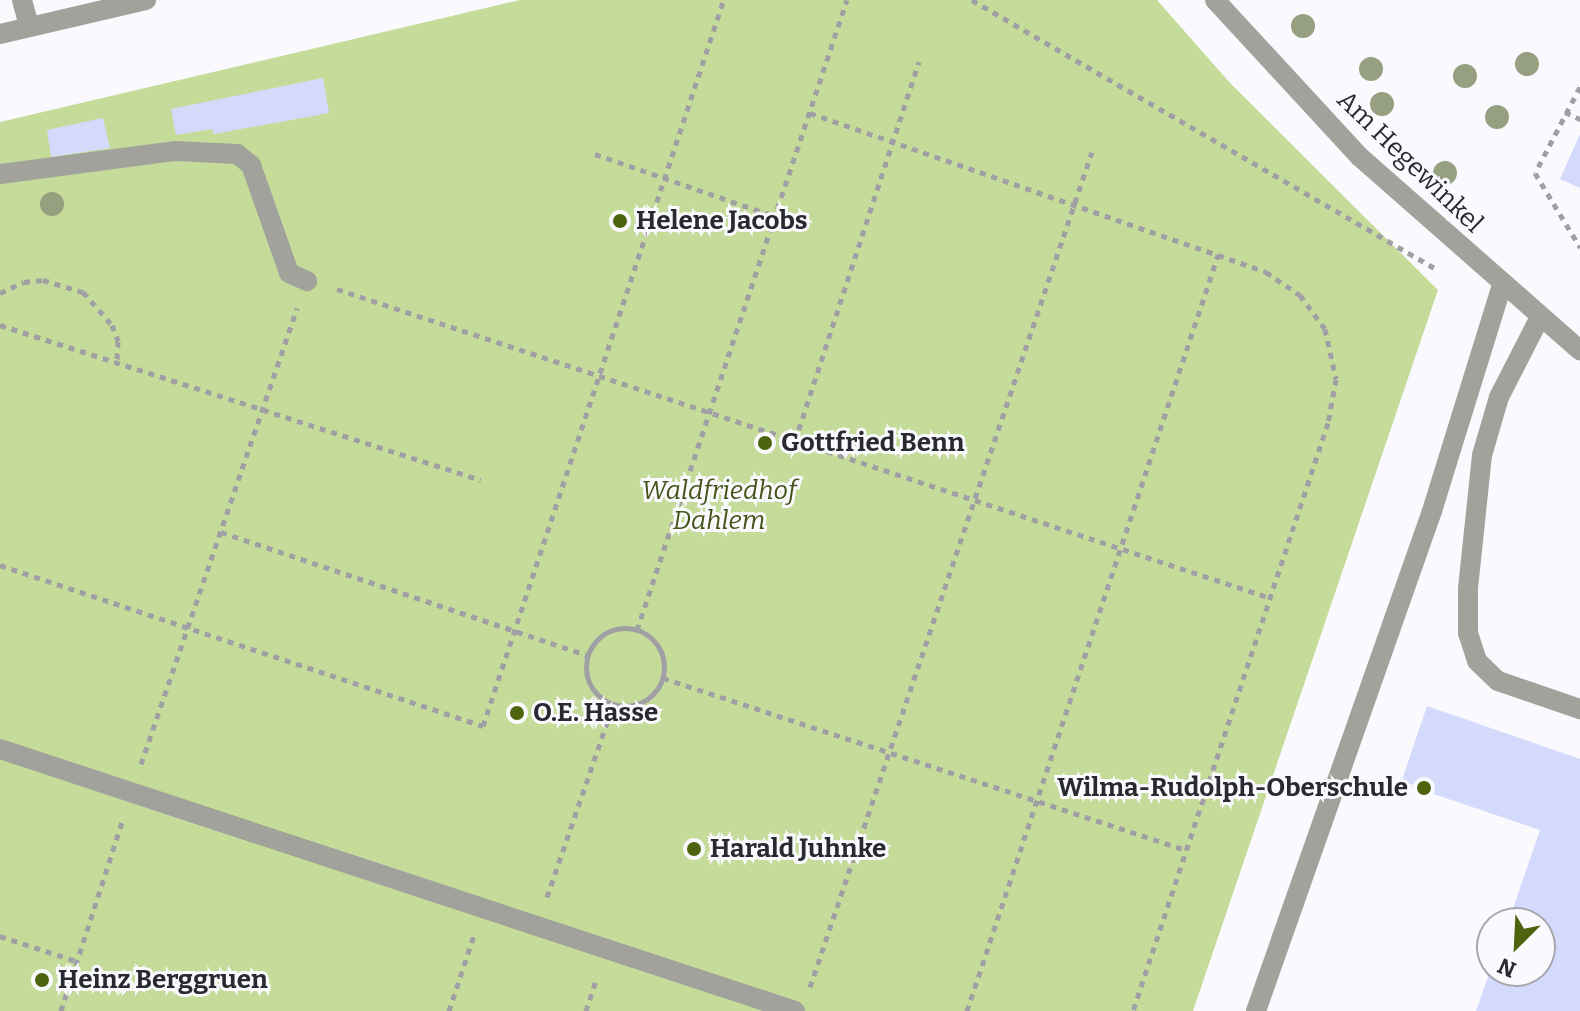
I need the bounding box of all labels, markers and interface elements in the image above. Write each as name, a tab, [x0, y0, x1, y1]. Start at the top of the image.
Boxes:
street label: Am Hegewinkel	[1331, 85, 1489, 239]
place label: Helene Jacobs	[636, 205, 808, 237]
marker: Helene Jacobs	[611, 212, 629, 230]
place label: Gottfried Benn	[781, 427, 965, 459]
marker: Gottfried Benn	[756, 434, 774, 452]
park label: Waldfriedhof Dahlem	[642, 475, 796, 536]
place label: O.E. Hasse	[533, 697, 658, 729]
marker: O.E. Hasse	[508, 704, 526, 722]
place label: Wilma-Rudolph-Oberschule	[1057, 772, 1408, 804]
marker: Wilma-Rudolph-Oberschule	[1415, 779, 1433, 797]
place label: Harald Juhnke	[710, 833, 886, 865]
marker: Harald Juhnke	[685, 840, 703, 858]
north arrow	[1476, 907, 1556, 987]
text: N	[1494, 952, 1520, 983]
place label: Heinz Berggruen	[58, 964, 268, 996]
marker: Heinz Berggruen	[33, 971, 51, 989]

